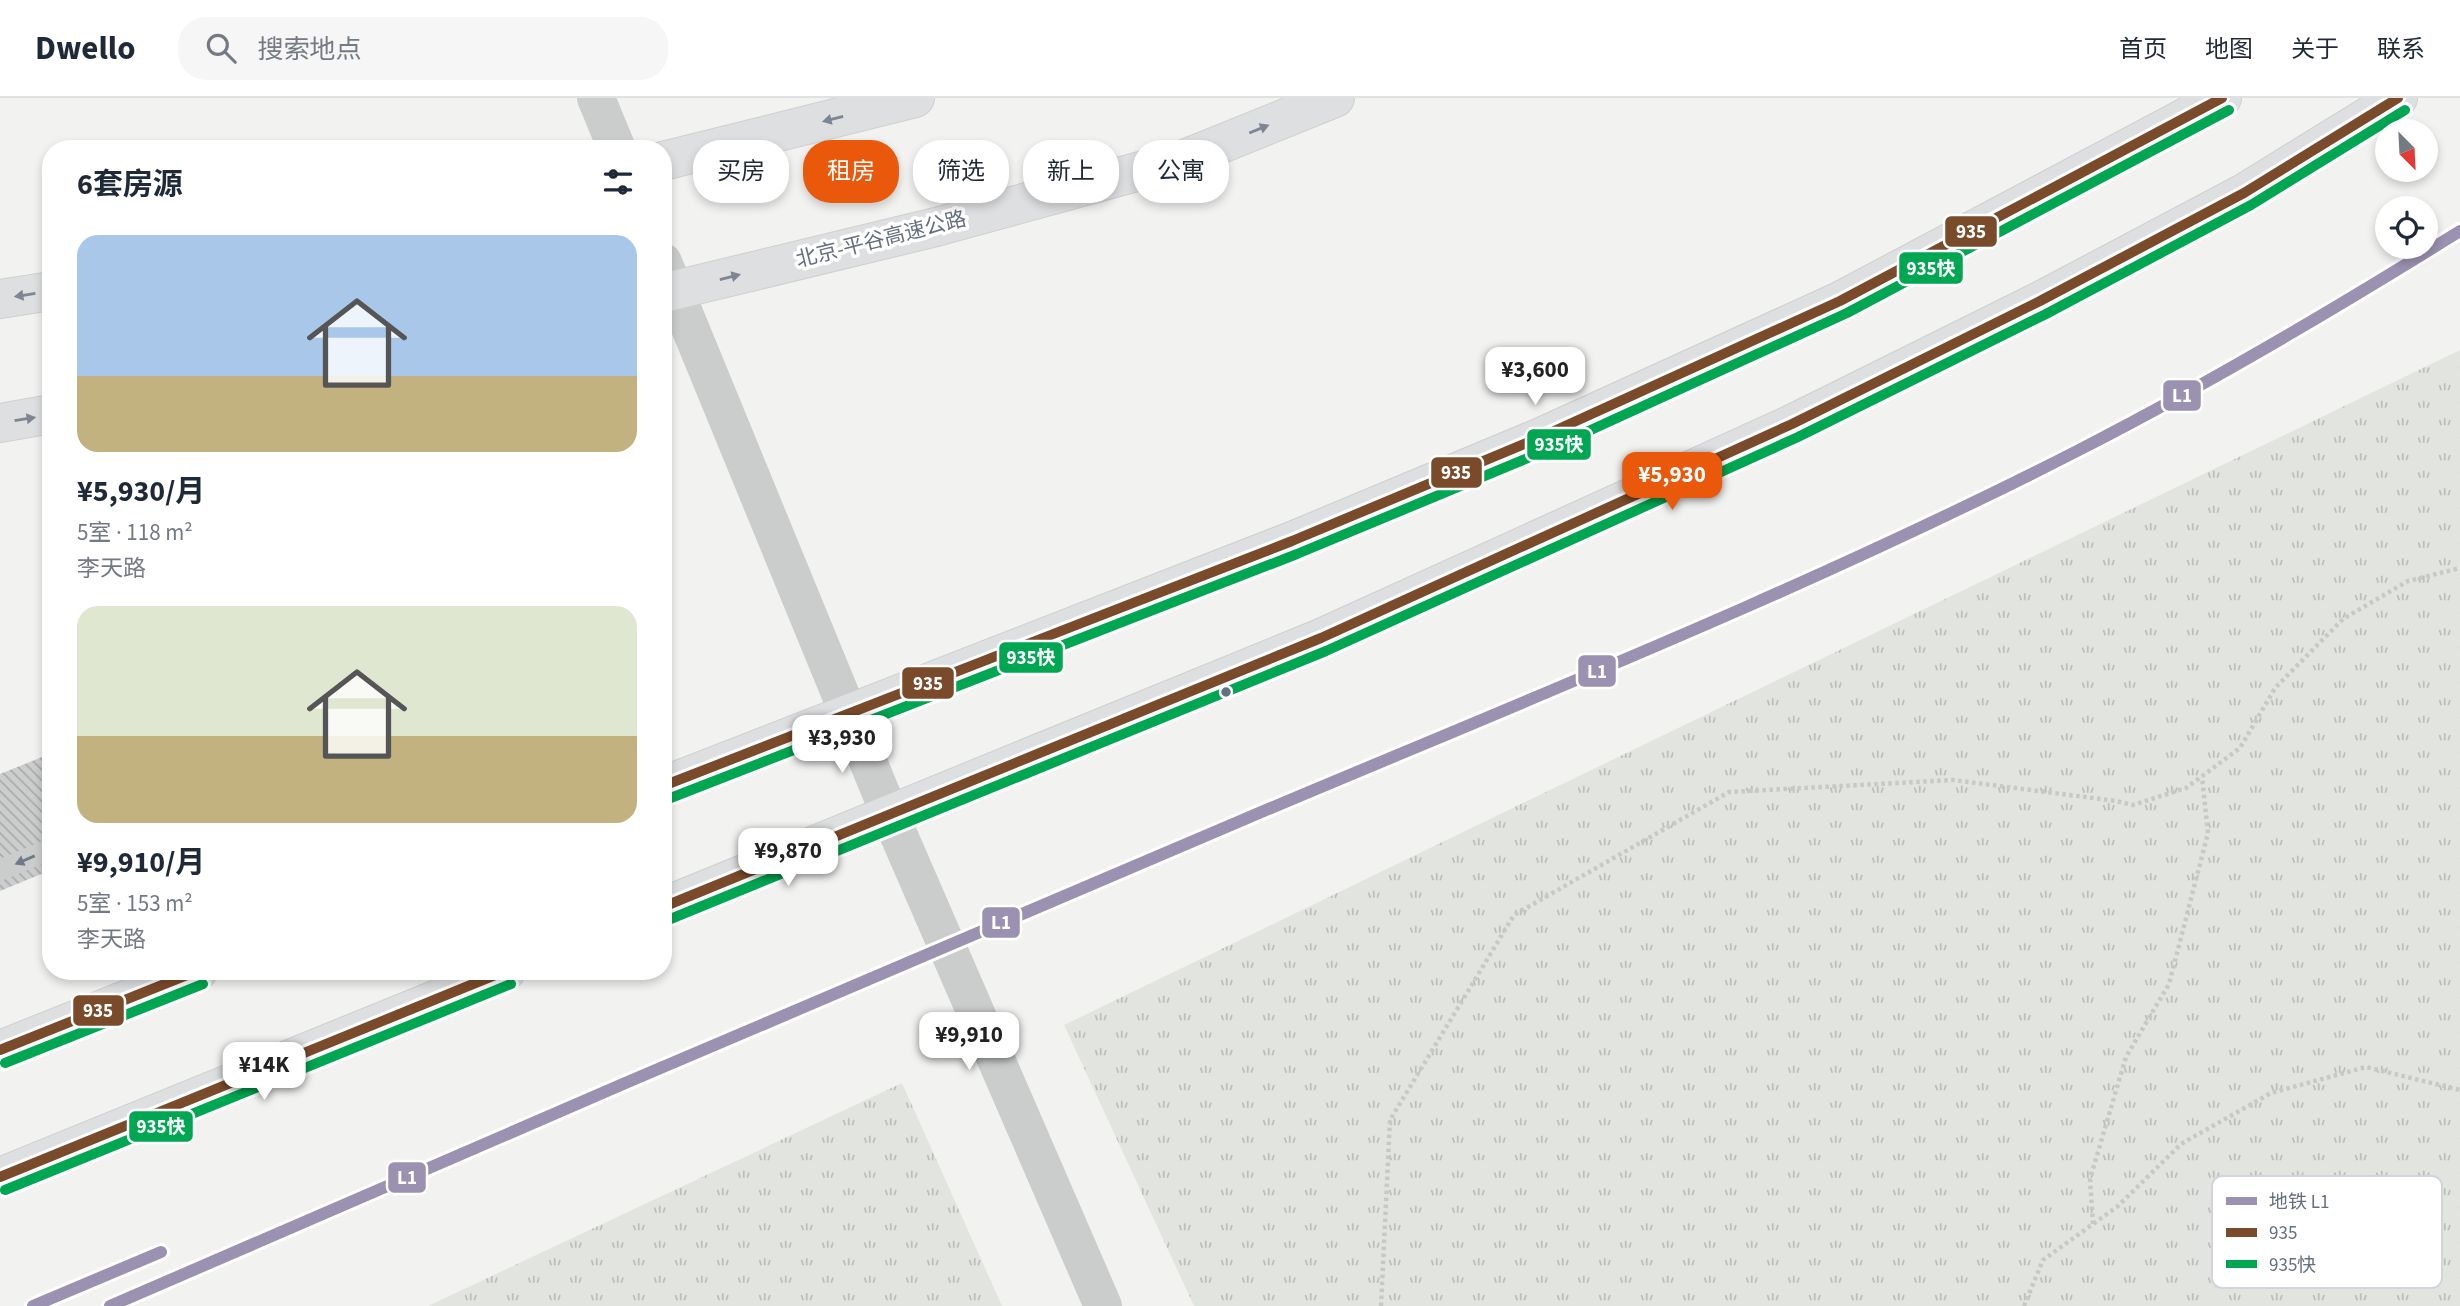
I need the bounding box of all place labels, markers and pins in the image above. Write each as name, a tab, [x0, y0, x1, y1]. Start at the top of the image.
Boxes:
pin: ¥3,600	[1478, 348, 1592, 407]
pin: ¥5,930	[1615, 452, 1729, 512]
unlabelled marker	[1219, 685, 1233, 699]
pin: ¥3,930	[785, 716, 899, 775]
pin: ¥9,870	[731, 828, 845, 888]
pin: ¥9,910	[912, 1012, 1026, 1072]
pin: ¥14K	[223, 1042, 305, 1102]

